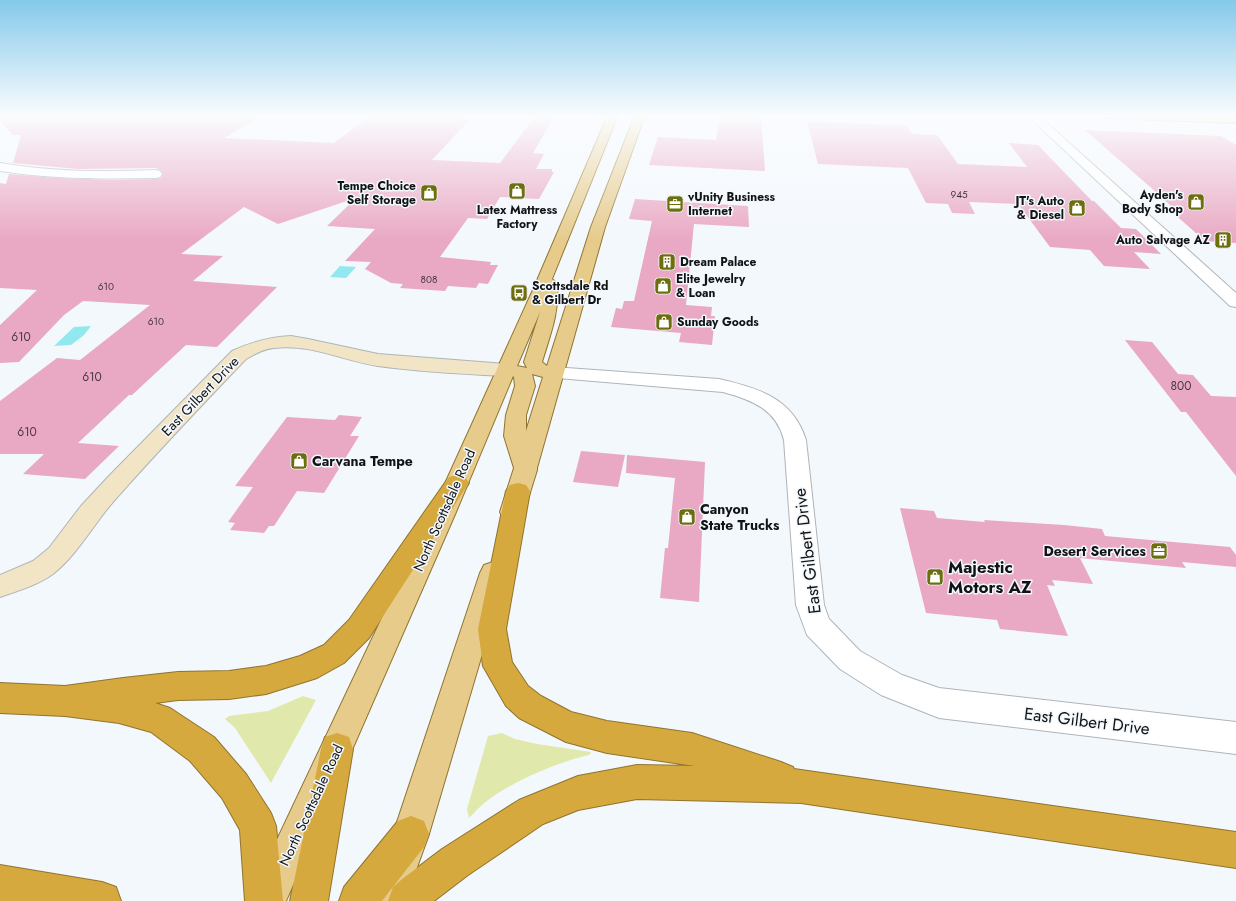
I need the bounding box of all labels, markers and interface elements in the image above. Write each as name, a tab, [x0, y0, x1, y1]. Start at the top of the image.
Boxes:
place label: Tempe Choice Self Storage	[337, 177, 416, 209]
shop icon: Latex Mattress Factory	[507, 181, 527, 201]
shop icon: Tempe Choice Self Storage	[419, 183, 439, 203]
place label: Ayden's Body Shop	[1122, 186, 1184, 218]
house number: 945	[950, 187, 968, 202]
place label: vUnity Business Internet	[687, 188, 776, 220]
place label: JT's Auto & Diesel	[1013, 192, 1064, 224]
shop icon: Ayden's Body Shop	[1186, 192, 1206, 212]
office icon: vUnity Business Internet	[665, 194, 685, 214]
shop icon: JT's Auto & Diesel	[1067, 198, 1087, 218]
place label: Latex Mattress Factory	[477, 201, 558, 233]
building icon: Auto Salvage AZ	[1213, 230, 1233, 250]
place label: Auto Salvage AZ	[1115, 231, 1211, 249]
building icon: Dream Palace	[657, 252, 677, 272]
place label: Dream Palace	[680, 253, 757, 271]
place label: Elite Jewelry & Loan	[676, 270, 746, 302]
house number: 808	[421, 272, 437, 287]
shop icon: Elite Jewelry & Loan	[653, 276, 673, 296]
place label: Scottsdale Rd & Gilbert Dr	[532, 277, 608, 309]
house number: 610	[98, 279, 114, 294]
bus stop icon: Scottsdale Rd & Gilbert Dr	[509, 283, 529, 303]
shop icon: Sunday Goods	[654, 312, 674, 332]
place label: Sunday Goods	[677, 313, 759, 331]
house number: 610	[148, 314, 164, 329]
house number: 610	[11, 328, 31, 346]
street label: East Gilbert Drive	[157, 352, 243, 440]
house number: 610	[82, 368, 102, 386]
house number: 800	[1171, 377, 1191, 395]
house number: 610	[17, 423, 37, 441]
street label: North Scottsdale Road	[408, 446, 480, 574]
shop icon: Carvana Tempe	[289, 451, 309, 471]
place label: Carvana Tempe	[312, 451, 413, 471]
street label: East Gilbert Drive	[787, 487, 827, 615]
place label: Canyon State Trucks	[700, 499, 780, 535]
shop icon: Canyon State Trucks	[677, 507, 697, 527]
place label: Desert Services	[1043, 541, 1147, 561]
office icon: Desert Services	[1149, 541, 1169, 561]
place label: Majestic Motors AZ	[948, 555, 1032, 599]
shop icon: Majestic Motors AZ	[925, 567, 945, 587]
street label: East Gilbert Drive	[1023, 701, 1151, 741]
street label: North Scottsdale Road	[274, 741, 348, 869]

